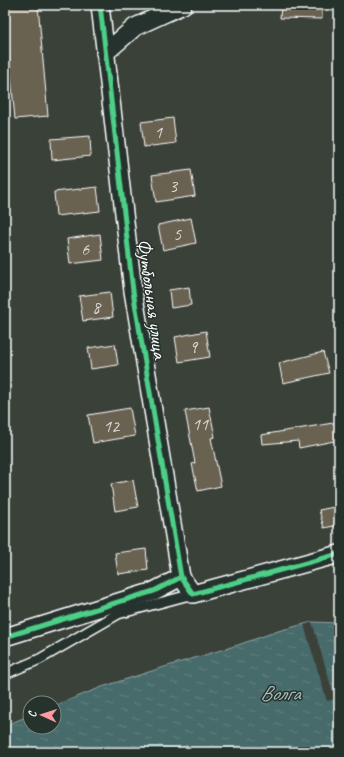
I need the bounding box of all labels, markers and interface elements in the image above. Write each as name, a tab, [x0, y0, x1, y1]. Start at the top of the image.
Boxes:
house number: 1	[154, 121, 163, 143]
house number: 3	[169, 175, 179, 197]
house number: 5	[173, 223, 182, 245]
street label: Футбольная улица	[131, 237, 173, 362]
house number: 6	[81, 238, 90, 260]
house number: 8	[92, 296, 102, 318]
house number: 9	[189, 336, 199, 358]
house number: 11	[192, 413, 209, 435]
house number: 12	[103, 415, 121, 437]
water label: Волга	[260, 680, 303, 706]
north arrow	[22, 695, 62, 735]
text: С	[25, 710, 39, 718]

